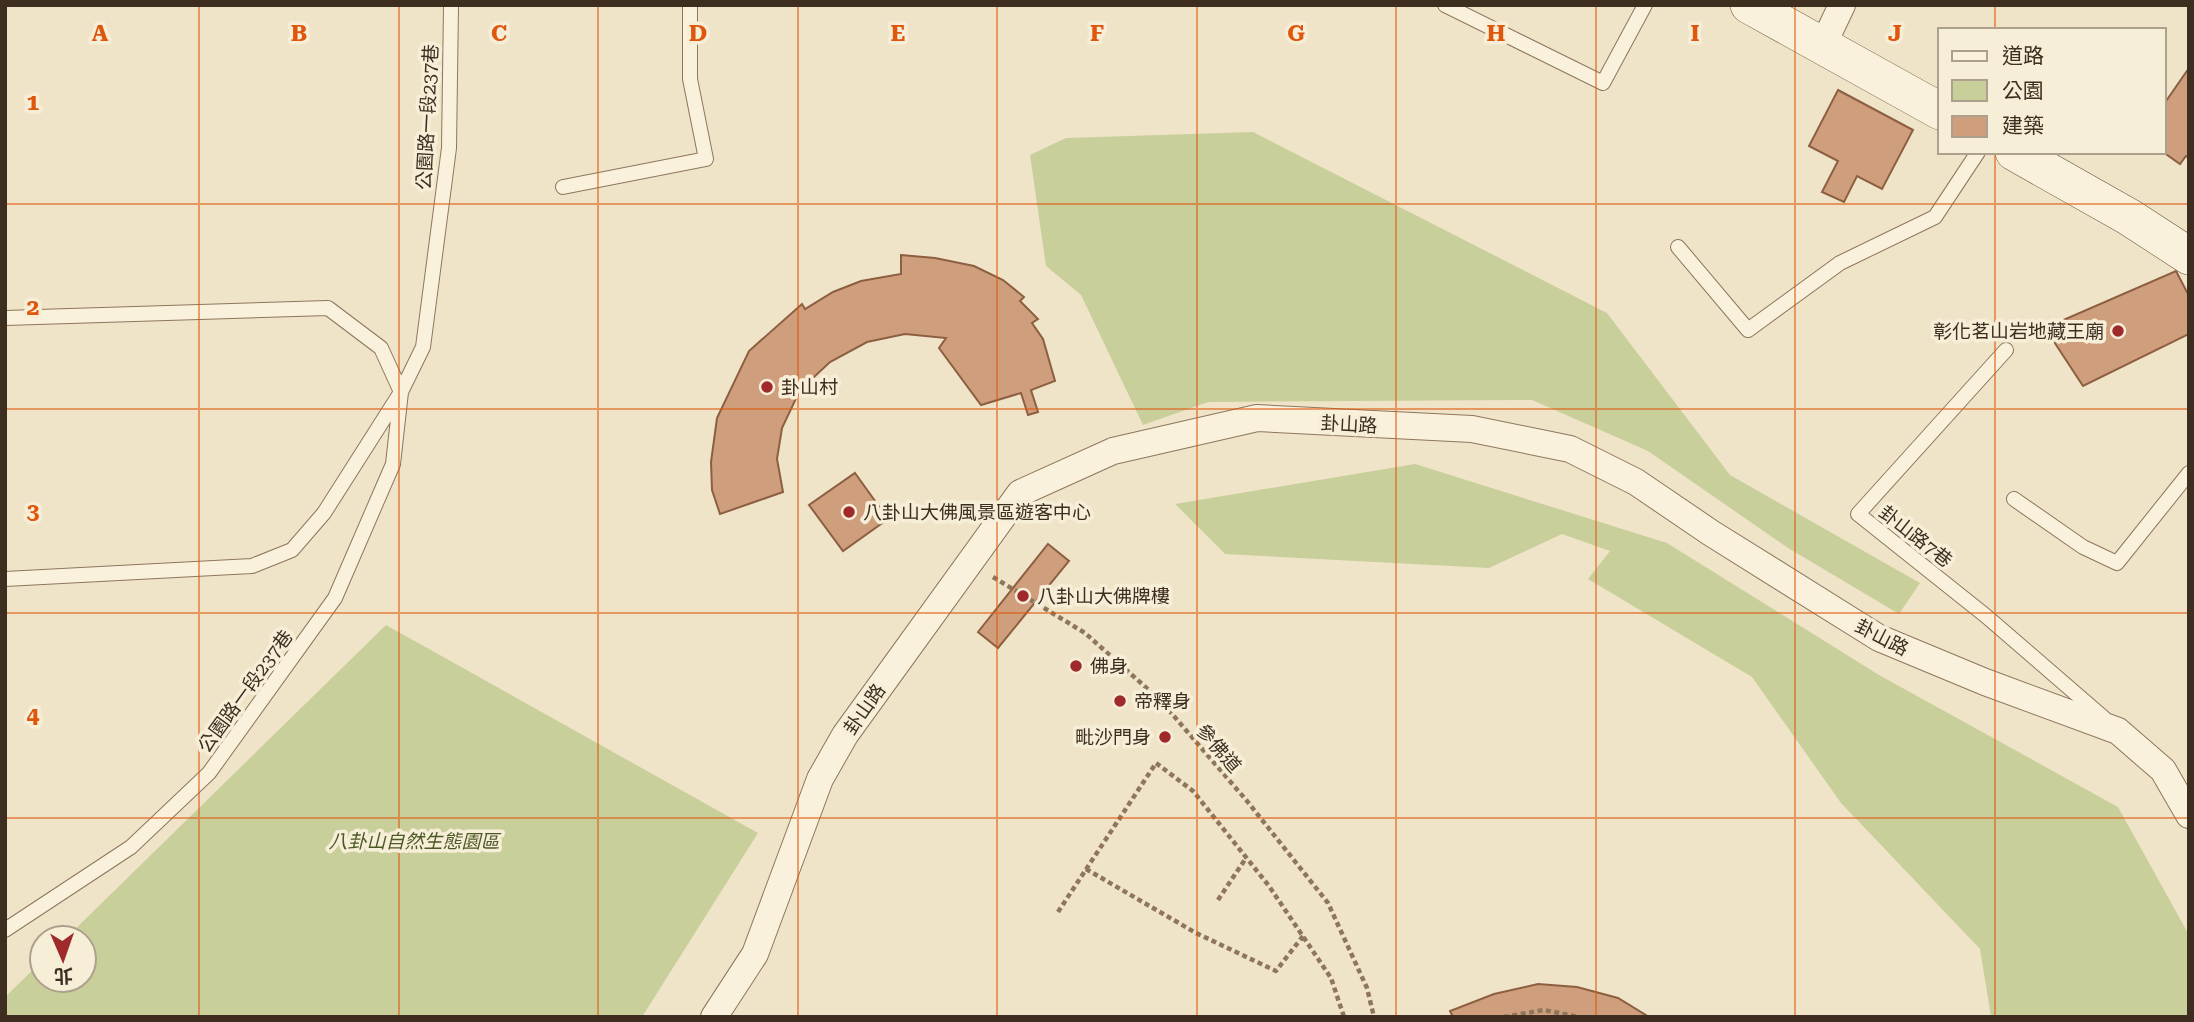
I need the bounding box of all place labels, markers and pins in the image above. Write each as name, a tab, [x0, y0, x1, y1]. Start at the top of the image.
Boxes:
place label: 彰化茗山岩地藏王廟	[1933, 320, 2104, 343]
marker: 彰化茗山岩地藏王廟	[2110, 323, 2126, 339]
place label: 卦山村	[781, 376, 838, 399]
marker: 卦山村	[759, 379, 775, 395]
place label: 八卦山大佛風景區遊客中心	[863, 501, 1091, 524]
marker: 八卦山大佛風景區遊客中心	[841, 504, 857, 520]
place label: 八卦山大佛牌樓	[1037, 585, 1170, 608]
marker: 八卦山大佛牌樓	[1015, 588, 1031, 604]
place label: 佛身	[1090, 655, 1128, 678]
marker: 佛身	[1068, 658, 1084, 674]
place label: 帝釋身	[1134, 690, 1191, 713]
marker: 帝釋身	[1112, 693, 1128, 709]
place label: 毗沙門身	[1075, 726, 1151, 749]
marker: 毗沙門身	[1157, 729, 1173, 745]

